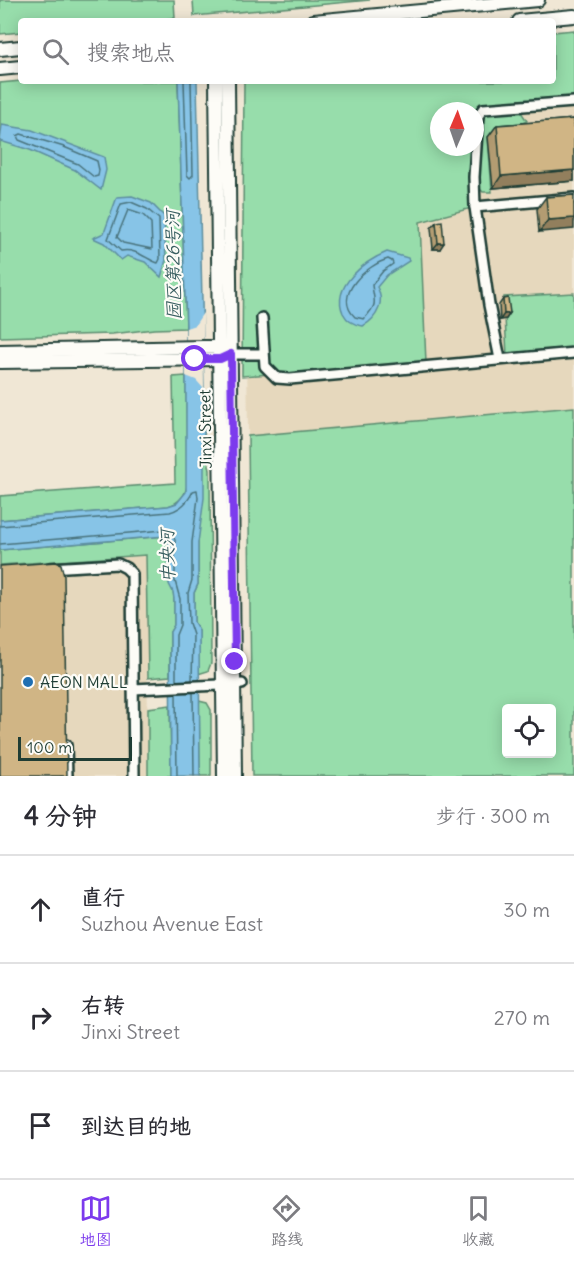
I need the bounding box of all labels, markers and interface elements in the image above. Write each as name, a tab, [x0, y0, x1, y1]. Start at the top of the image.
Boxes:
search box	[18, 18, 556, 84]
icon: search	[39, 35, 72, 68]
text: 搜索地点	[87, 38, 175, 66]
north arrow	[430, 102, 484, 156]
water label: 园区第26号河	[160, 207, 185, 320]
route start	[181, 345, 207, 371]
street label: Jinxi Street	[194, 389, 216, 469]
water label: 中央河	[155, 526, 179, 583]
route end	[221, 648, 247, 674]
place label: AEON MALL	[40, 672, 128, 692]
marker: AEON MALL	[21, 675, 35, 689]
map controls	[502, 704, 556, 758]
button: locate	[502, 704, 556, 758]
scale bar	[18, 734, 132, 762]
text: 100 m	[27, 737, 72, 757]
text: 4 分钟	[24, 799, 97, 832]
text: 步行 · 300 m	[436, 803, 550, 828]
text: 直行	[81, 883, 125, 911]
icon: ahead	[24, 893, 57, 926]
text: 30 m	[503, 897, 550, 922]
text: Suzhou Avenue East	[81, 911, 263, 936]
text: 右转	[81, 991, 125, 1019]
icon: right	[24, 1001, 57, 1034]
text: 270 m	[494, 1005, 550, 1030]
text: Jinxi Street	[81, 1019, 180, 1044]
icon: arrive	[24, 1109, 57, 1142]
text: 到达目的地	[81, 1112, 191, 1140]
tab: 地图	[79, 1192, 112, 1250]
tab: 路线	[270, 1192, 303, 1250]
tab: 收藏	[462, 1192, 495, 1250]

